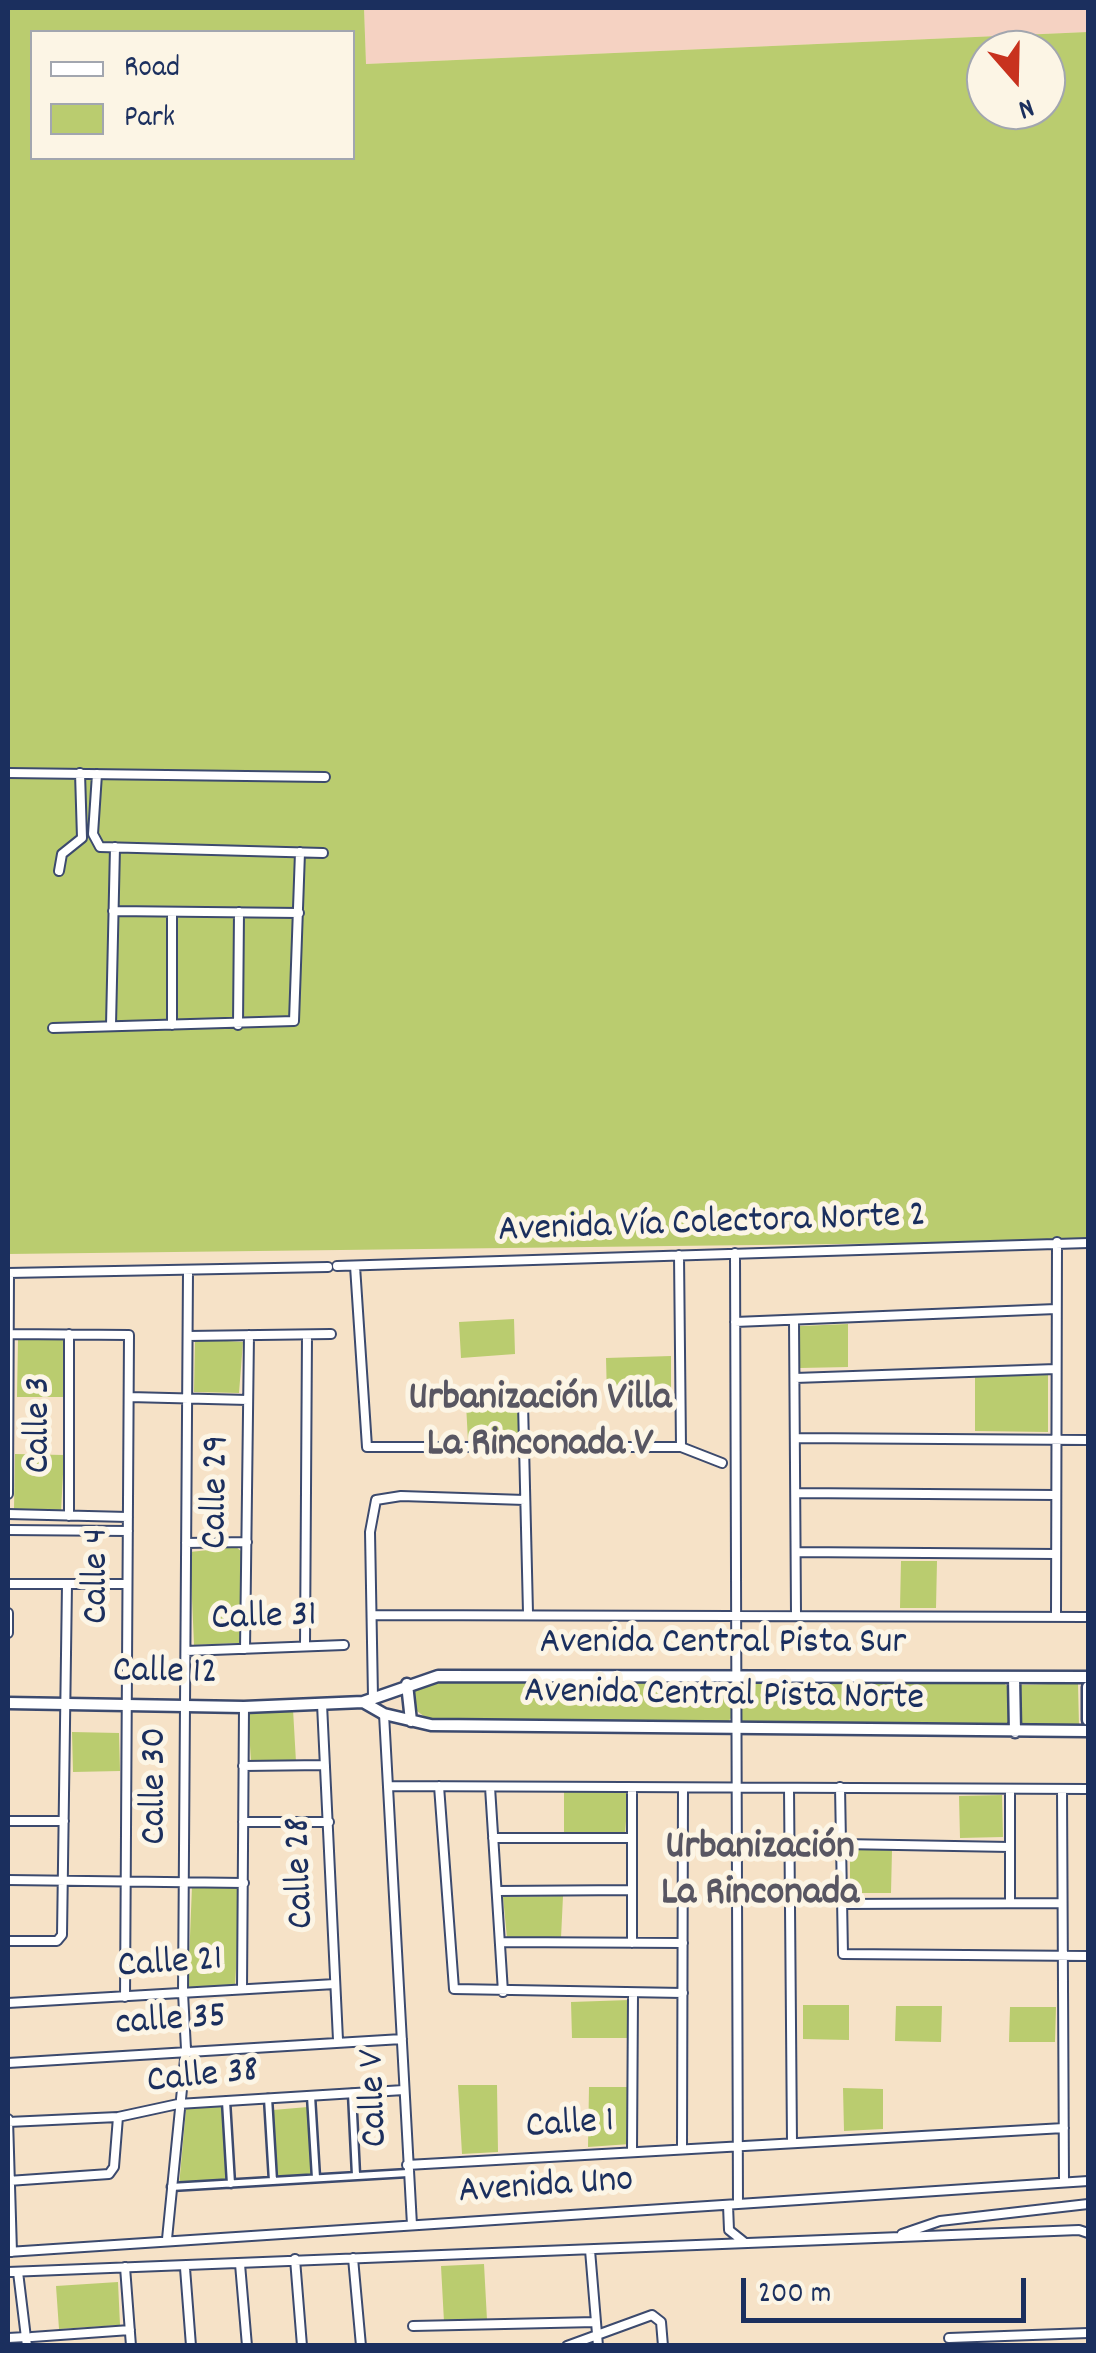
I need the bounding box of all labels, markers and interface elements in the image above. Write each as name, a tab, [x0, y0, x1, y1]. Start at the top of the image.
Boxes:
legend	[30, 30, 355, 160]
north arrow	[966, 30, 1066, 130]
text: Road	[124, 48, 180, 91]
text: N	[1012, 85, 1039, 127]
text: Park	[124, 98, 175, 141]
street label: Avenida Vía Colectora Norte 2	[497, 1196, 927, 1256]
street label: Calle 3	[19, 1377, 65, 1473]
district label: Urbanización Villa La Rinconada V	[408, 1378, 672, 1472]
street label: Calle 29	[195, 1435, 243, 1549]
street label: Calle 4	[77, 1528, 123, 1624]
street label: Calle 31	[211, 1595, 317, 1645]
street label: Avenida Central Pista Sur	[540, 1623, 906, 1669]
street label: Calle 12	[112, 1651, 218, 1699]
street label: Avenida Central Pista Norte	[524, 1672, 924, 1724]
street label: Calle 30	[135, 1727, 181, 1845]
street label: Calle 28	[278, 1816, 328, 1930]
district label: Urbanización La Rinconada	[661, 1827, 859, 1921]
street label: Calle 21	[116, 1940, 224, 1992]
street label: calle 35	[114, 1996, 228, 2050]
street label: Calle V	[352, 2048, 402, 2148]
street label: Calle 38	[145, 2050, 261, 2108]
street label: Calle 1	[524, 2101, 616, 2153]
street label: Avenida Uno	[457, 2160, 635, 2218]
scale bar	[746, 2258, 1031, 2320]
text: 200 m	[758, 2274, 831, 2317]

